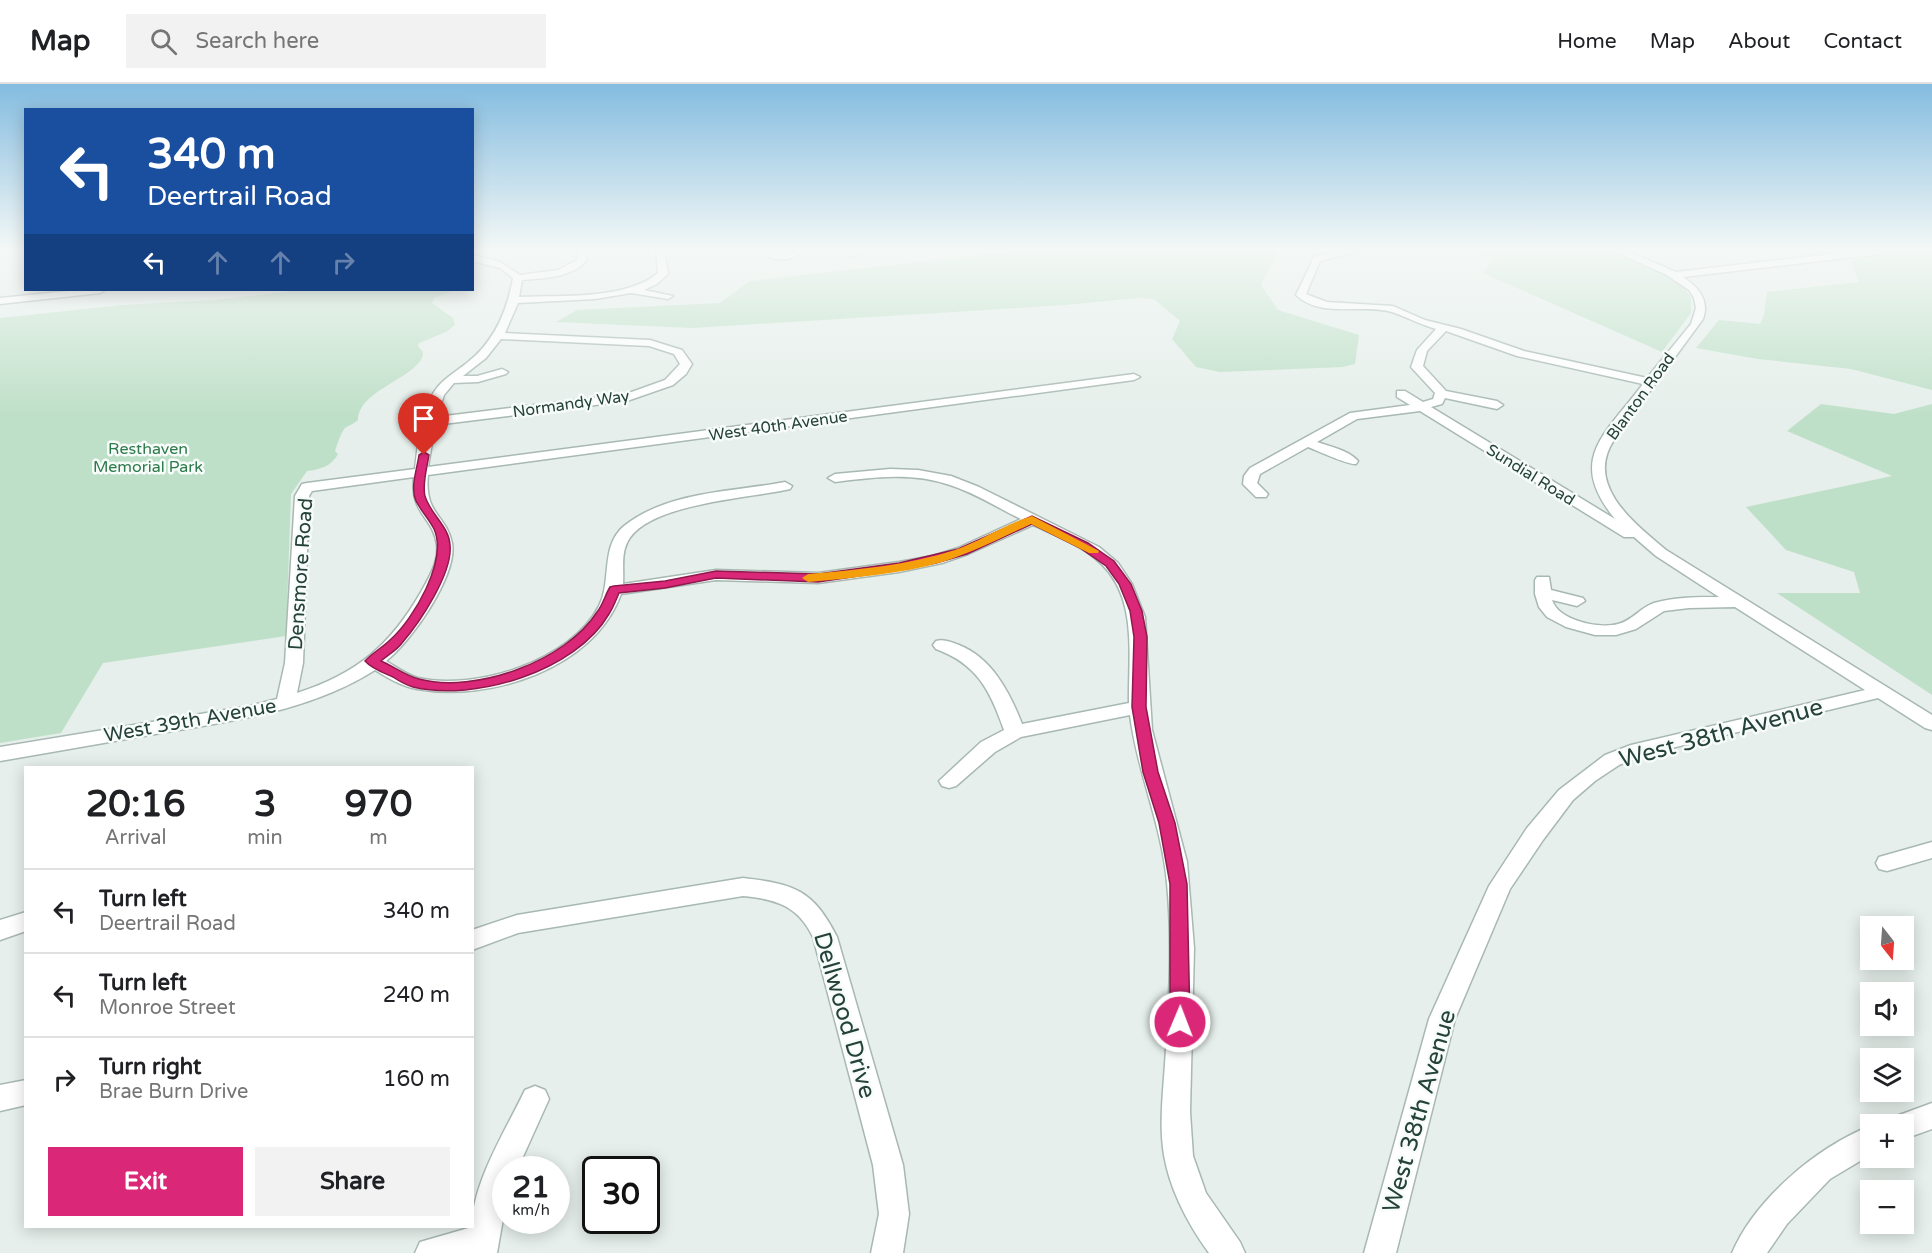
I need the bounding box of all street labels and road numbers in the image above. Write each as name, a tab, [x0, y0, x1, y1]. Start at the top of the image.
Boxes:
street label: Blanton Road	[1602, 349, 1679, 444]
street label: Normandy Way	[511, 386, 631, 422]
street label: West 40th Avenue	[708, 406, 849, 446]
street label: Sundial Road	[1483, 440, 1578, 510]
street label: Densmore Road	[284, 497, 318, 651]
street label: West 38th Avenue	[1616, 692, 1826, 775]
street label: West 39th Avenue	[102, 694, 278, 748]
street label: Dellwood Drive	[807, 929, 882, 1102]
street label: West 38th Avenue	[1377, 1006, 1462, 1216]

